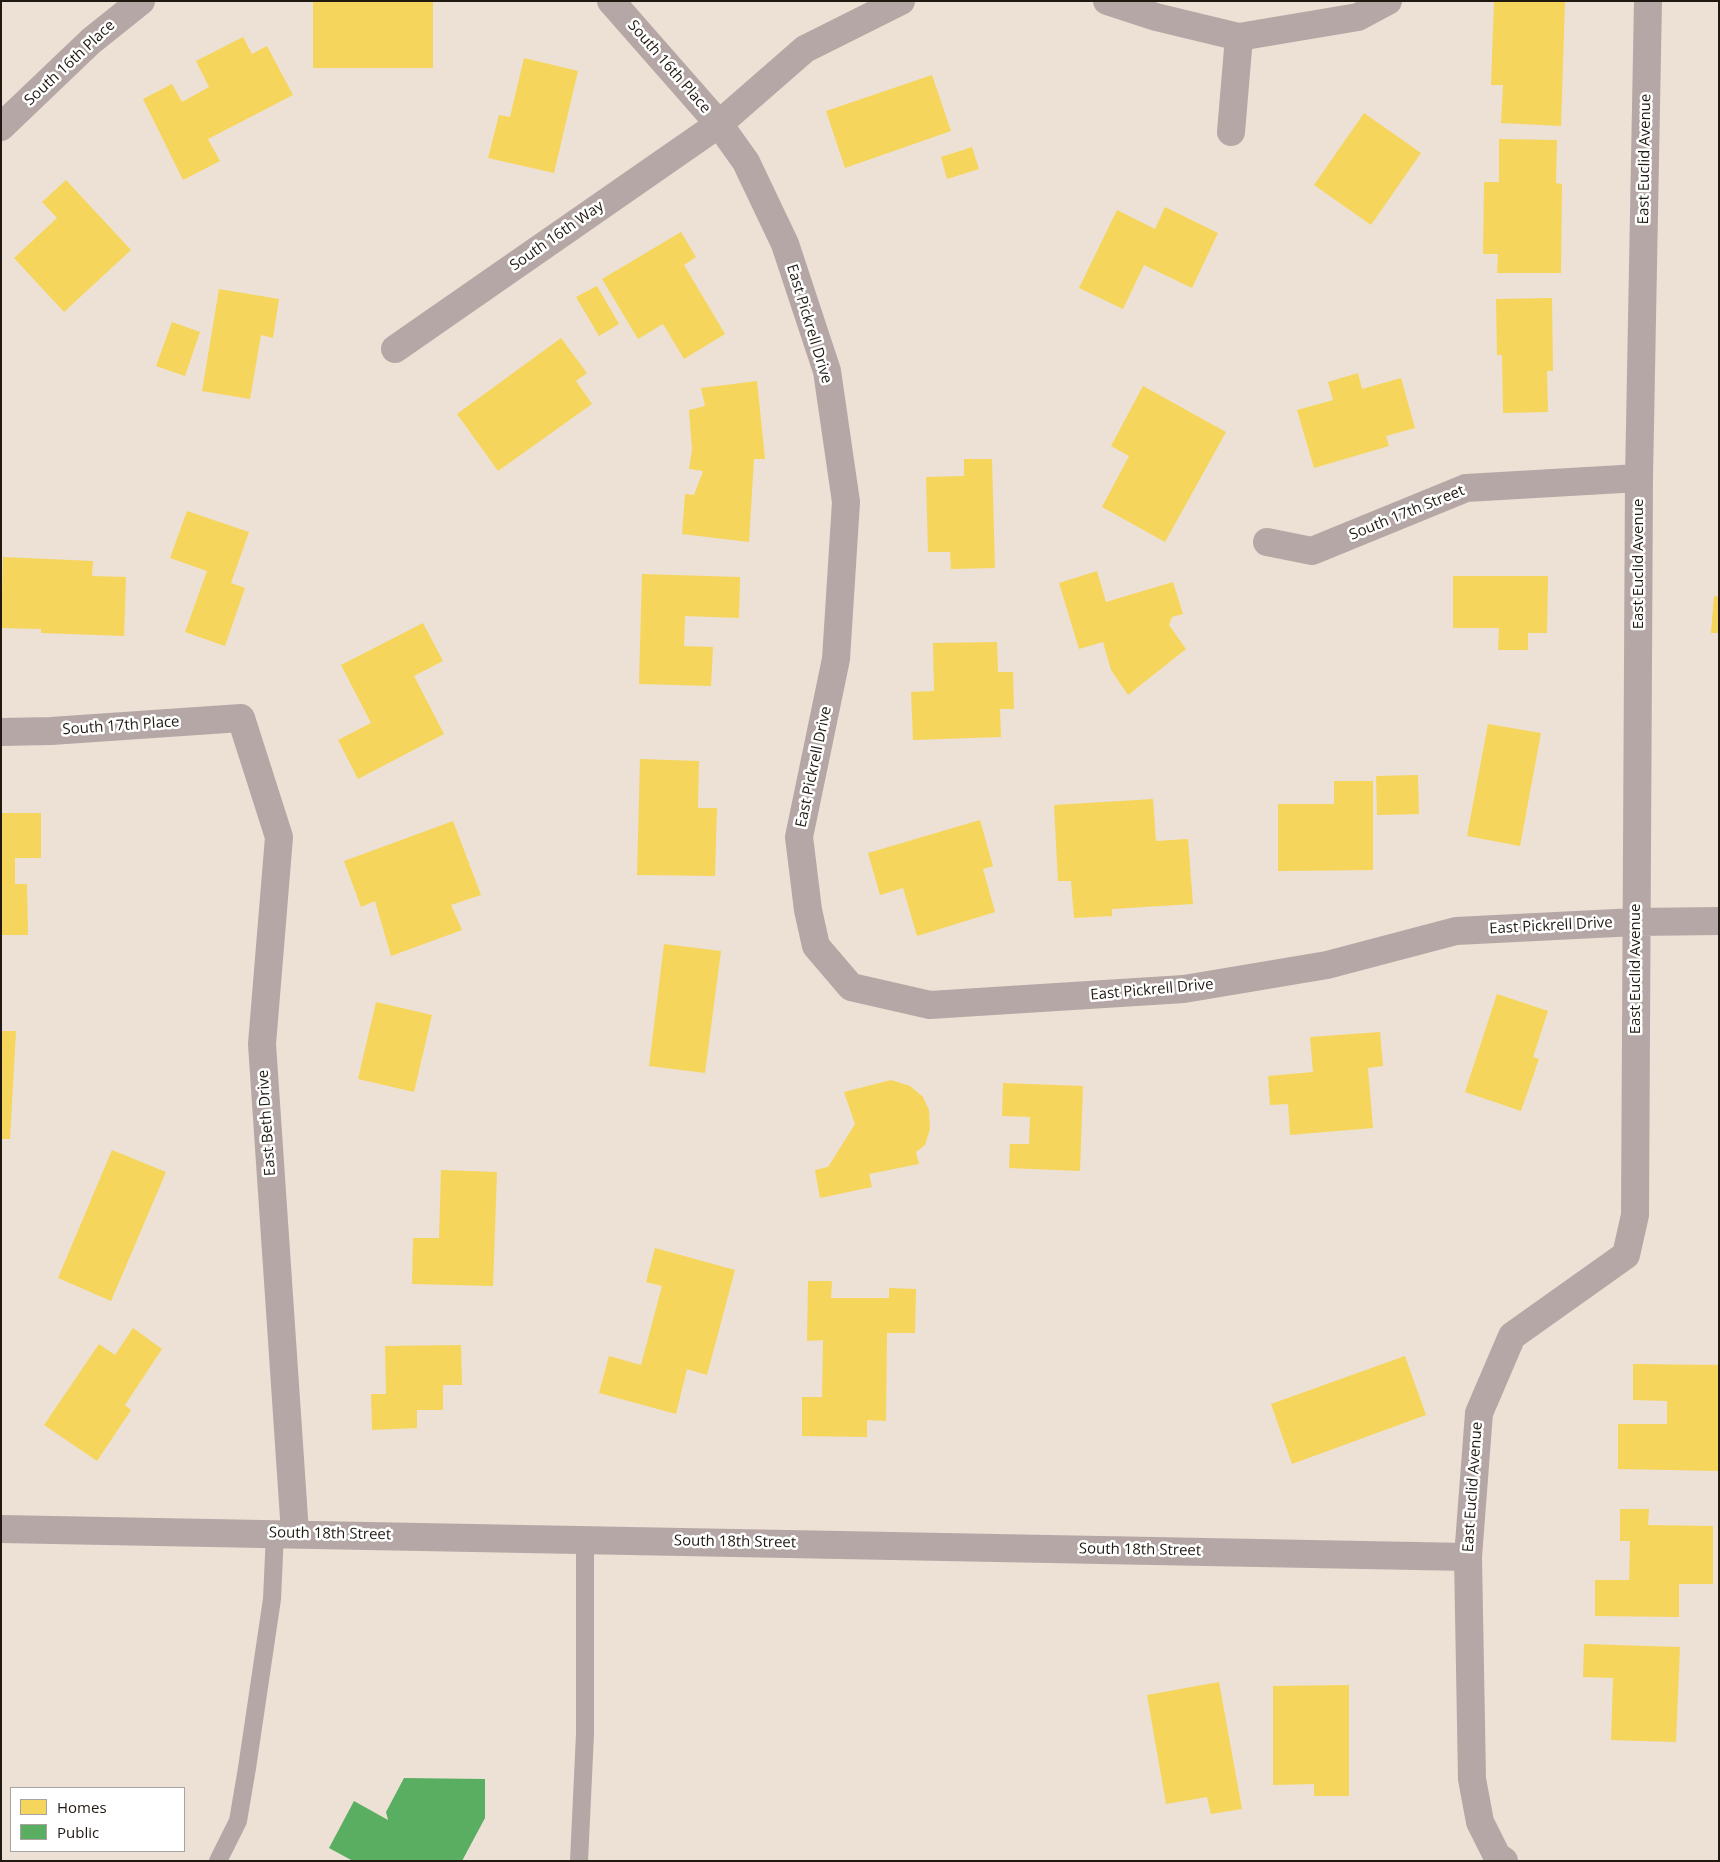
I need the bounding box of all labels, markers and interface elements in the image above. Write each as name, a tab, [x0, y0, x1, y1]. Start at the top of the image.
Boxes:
street label: South 16th Place	[21, 16, 119, 110]
street label: South 16th Place	[624, 17, 714, 117]
street label: East Euclid Avenue	[1635, 94, 1655, 224]
street label: South 16th Way	[507, 197, 607, 275]
street label: East Pickrell Drive	[782, 262, 836, 386]
street label: South 17th Street	[1347, 482, 1467, 544]
street label: East Euclid Avenue	[1630, 499, 1648, 629]
street label: East Pickrell Drive	[792, 705, 836, 829]
street label: South 17th Place	[62, 713, 180, 739]
street label: East Euclid Avenue	[1627, 904, 1645, 1034]
street label: East Pickrell Drive	[1489, 914, 1613, 938]
street label: East Pickrell Drive	[1090, 976, 1214, 1004]
street label: East Beth Drive	[254, 1069, 280, 1177]
street label: East Euclid Avenue	[1459, 1421, 1487, 1553]
street label: South 18th Street	[269, 1524, 391, 1544]
street label: South 18th Street	[674, 1532, 796, 1552]
street label: South 18th Street	[1079, 1540, 1201, 1560]
legend	[10, 1787, 185, 1852]
text: Homes	[57, 1797, 107, 1817]
text: Public	[57, 1822, 99, 1842]

